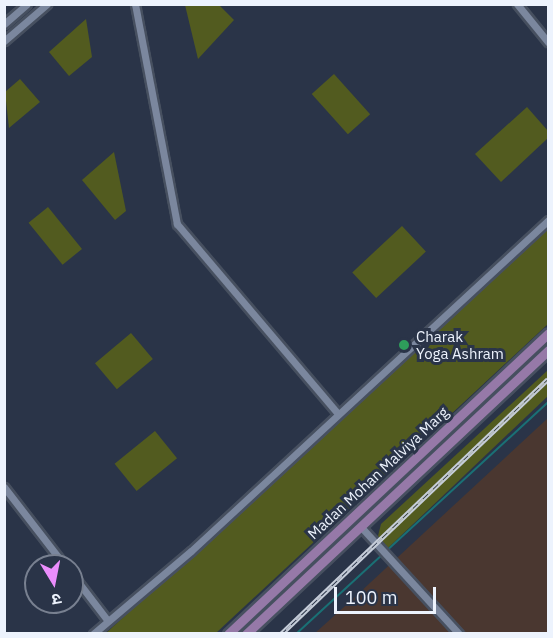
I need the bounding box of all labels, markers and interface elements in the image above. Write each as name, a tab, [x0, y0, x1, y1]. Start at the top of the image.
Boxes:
place label: Charak Yoga Ashram	[416, 327, 504, 362]
marker: Charak Yoga Ashram	[397, 338, 411, 352]
street label: Madan Mohan Malviya Marg	[304, 403, 452, 543]
north arrow	[24, 554, 84, 614]
scale bar	[337, 575, 439, 613]
text: 100 m	[345, 586, 397, 609]
text: उ	[50, 589, 63, 610]

